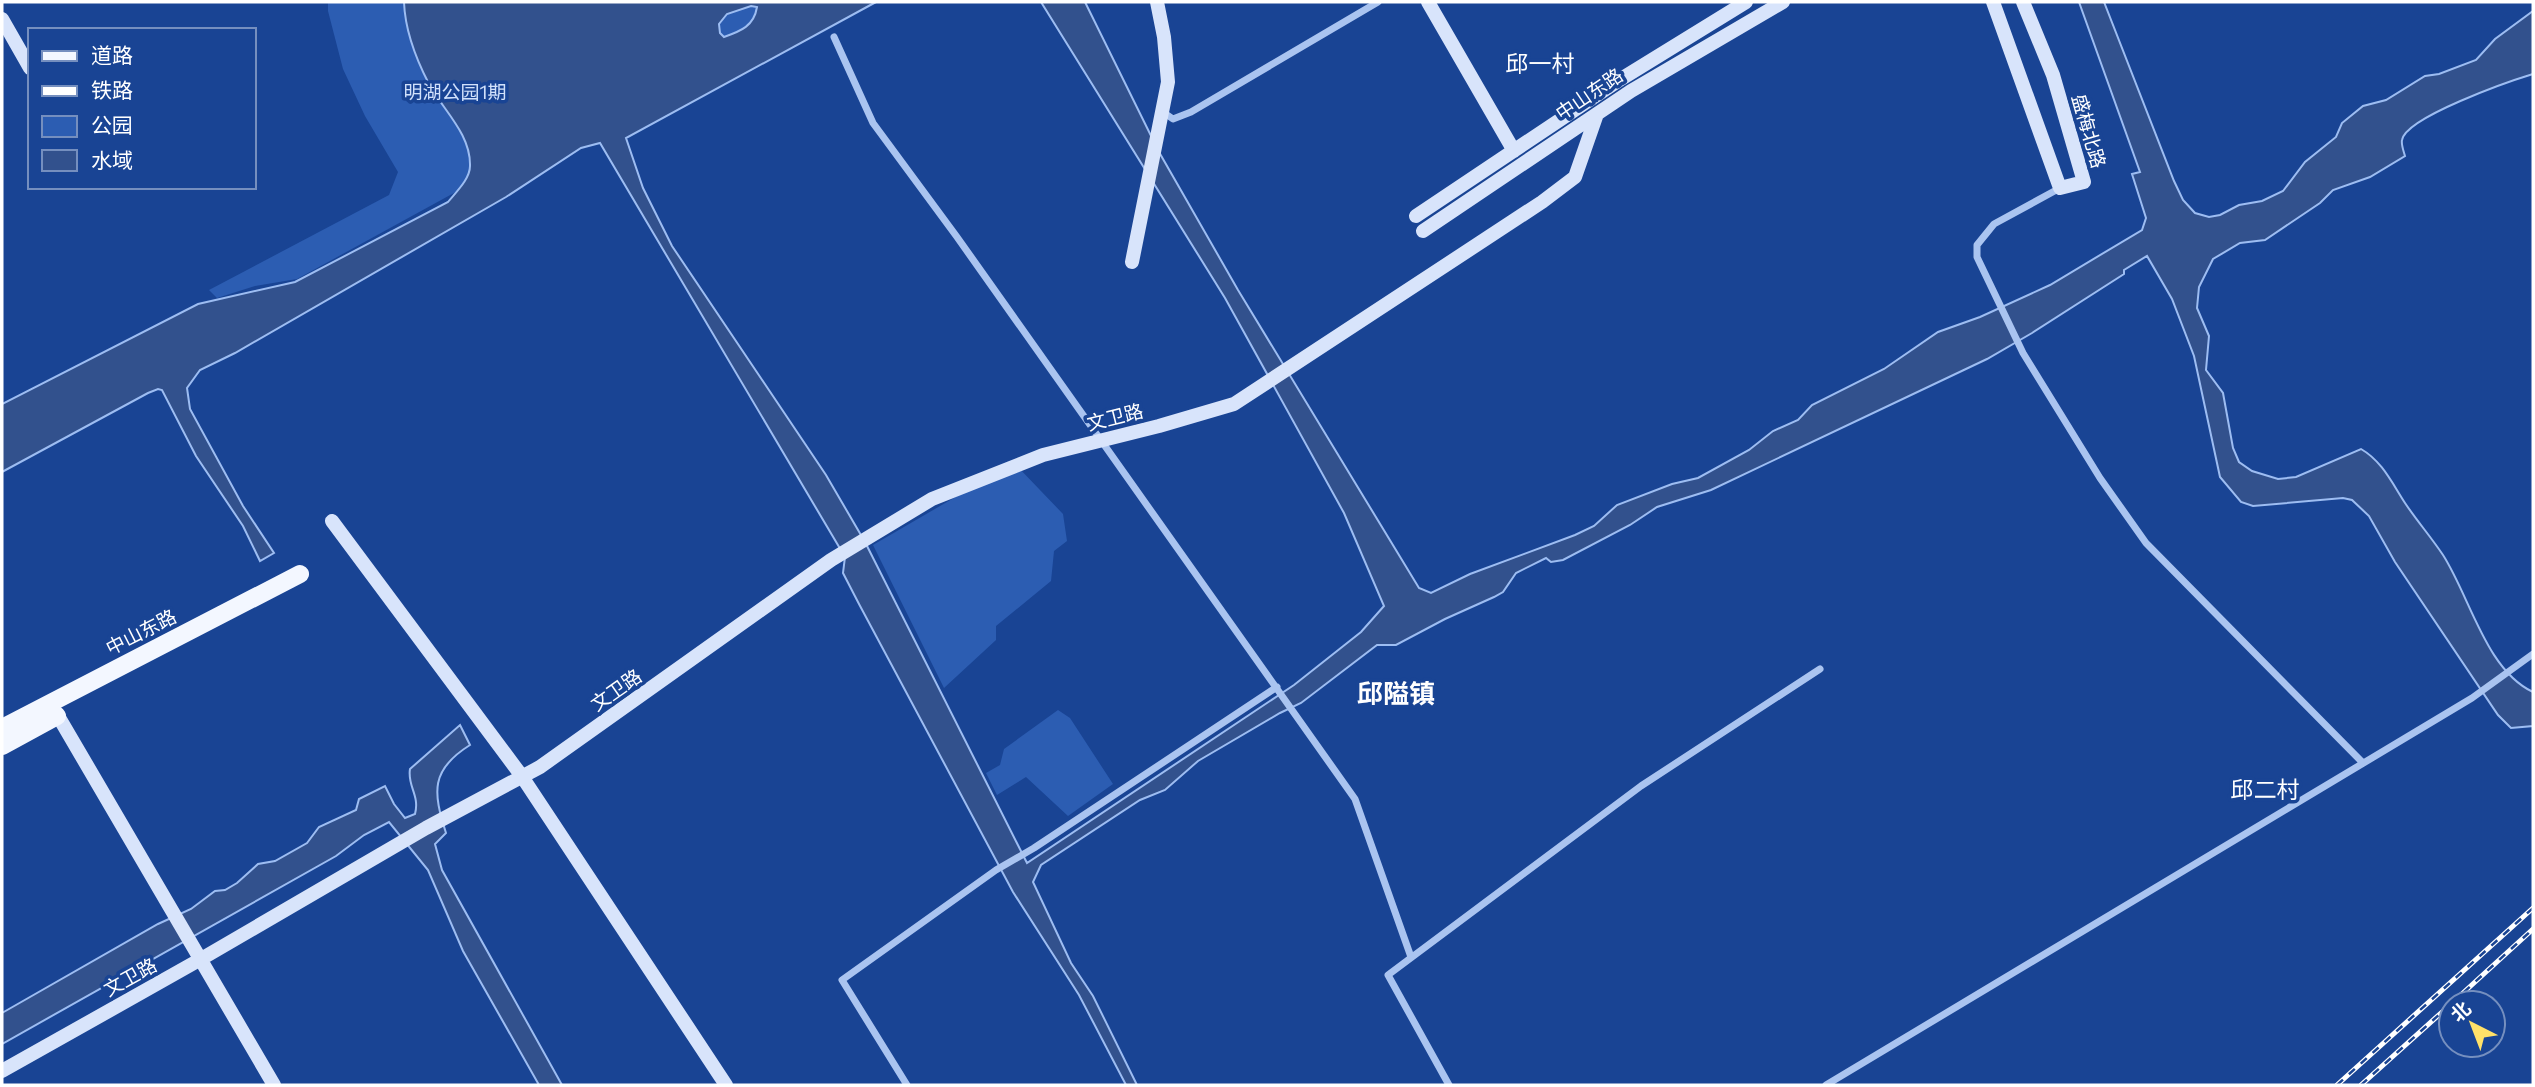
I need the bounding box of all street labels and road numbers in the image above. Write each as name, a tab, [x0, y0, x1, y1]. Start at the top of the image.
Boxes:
street label: 中山东路	[1551, 63, 1627, 124]
street label: 盛梅北路	[2068, 91, 2111, 171]
street label: 文卫路	[1084, 398, 1145, 435]
street label: 中山东路	[102, 604, 180, 659]
street label: 文卫路	[586, 664, 646, 715]
street label: 文卫路	[99, 953, 160, 1000]

